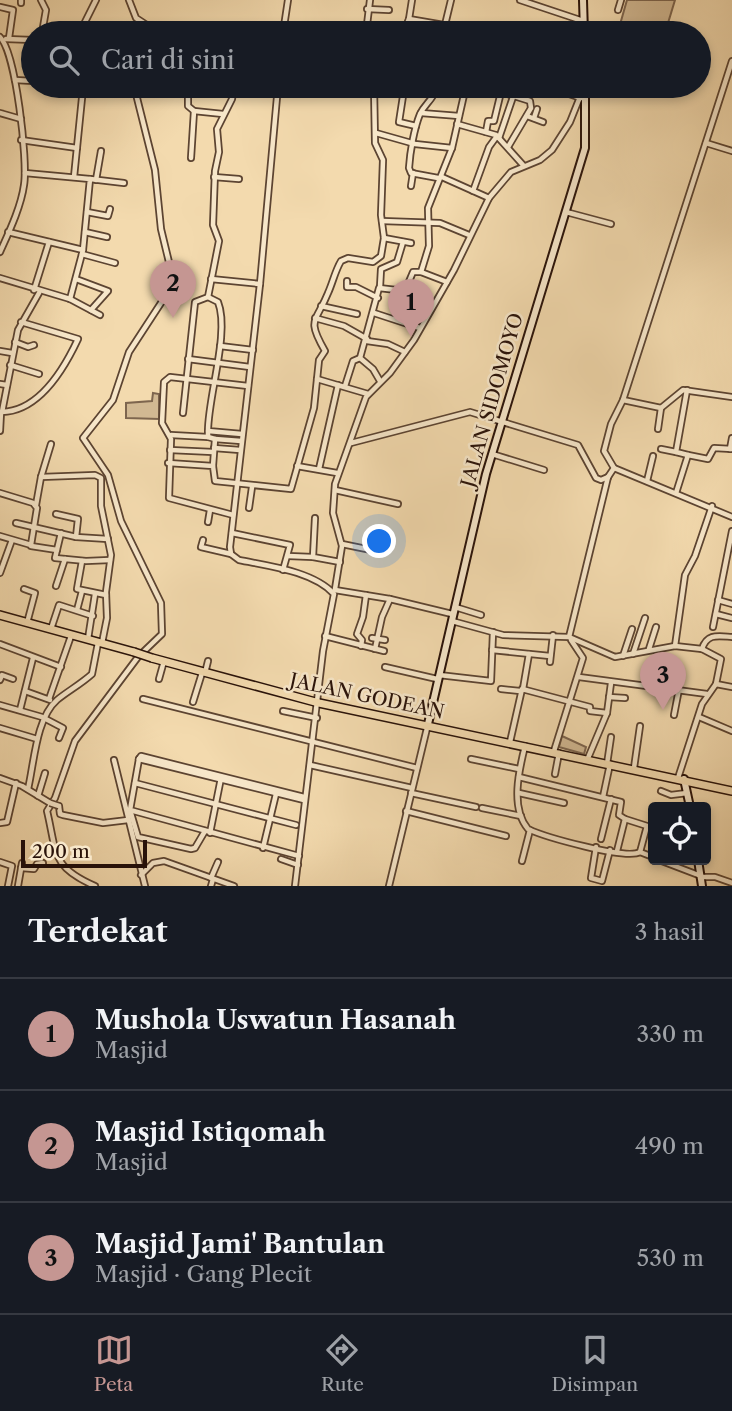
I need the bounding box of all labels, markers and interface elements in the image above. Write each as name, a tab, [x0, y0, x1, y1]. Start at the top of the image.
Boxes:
search box	[21, 21, 711, 98]
icon: search	[45, 41, 83, 79]
text: Cari di sini	[101, 44, 235, 76]
pin: 2	[150, 260, 196, 318]
pin: 1	[388, 279, 434, 337]
street label: JALAN SIDOMOYO	[455, 310, 528, 493]
your location	[362, 524, 396, 558]
pin: 3	[640, 652, 686, 710]
street label: JALAN GODEAN	[285, 668, 446, 724]
map controls	[648, 802, 711, 865]
button: locate	[648, 802, 711, 865]
scale bar	[21, 837, 147, 869]
text: 200 m	[32, 840, 90, 863]
text: Terdekat	[28, 913, 168, 950]
text: 3 hasil	[635, 918, 704, 946]
text: Mushola Uswatun Hasanah	[95, 1004, 456, 1036]
text: 1	[46, 1020, 56, 1048]
text: 330 m	[637, 1020, 704, 1048]
text: Masjid	[95, 1036, 168, 1064]
text: Masjid Istiqomah	[95, 1116, 326, 1148]
text: 2	[44, 1132, 58, 1160]
text: 490 m	[635, 1132, 704, 1160]
text: Masjid	[95, 1148, 168, 1176]
text: Masjid Jami' Bantulan	[95, 1228, 385, 1260]
text: 3	[45, 1244, 58, 1272]
text: 530 m	[637, 1244, 704, 1272]
text: Masjid · Gang Plecit	[95, 1260, 312, 1288]
tab: Peta	[94, 1331, 133, 1396]
tab: Rute	[321, 1331, 364, 1396]
tab: Disimpan	[552, 1331, 638, 1396]

